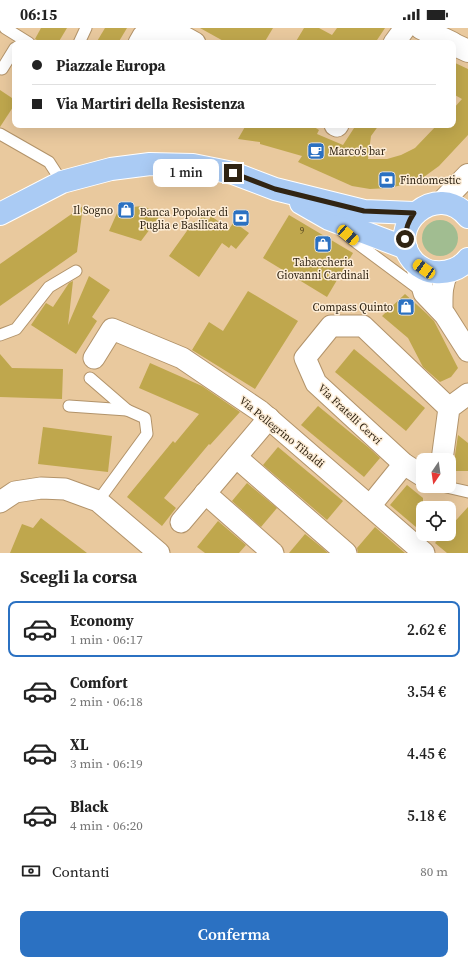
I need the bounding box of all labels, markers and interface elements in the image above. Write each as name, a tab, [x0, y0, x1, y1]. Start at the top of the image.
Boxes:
text: 06:15	[20, 4, 57, 25]
text: Piazzale Europa	[56, 55, 166, 76]
text: Via Martiri della Resistenza	[56, 93, 245, 114]
cafe icon: Marco's bar	[306, 141, 326, 161]
place label: Marco's bar	[329, 144, 386, 159]
callout: 1 min	[153, 159, 219, 187]
text: 1 min	[169, 164, 203, 181]
route end	[224, 164, 242, 182]
bank icon: Findomestic	[377, 170, 397, 190]
place label: Findomestic	[400, 173, 462, 188]
shop icon: Il Sogno	[116, 200, 136, 220]
place label: Il Sogno	[73, 203, 113, 218]
place label: Banca Popolare di Puglia e Basilicata	[139, 205, 228, 233]
bank icon: Banca Popolare di Puglia e Basilicata	[231, 208, 251, 228]
car	[335, 223, 361, 247]
house number: 9	[300, 225, 305, 237]
route start	[396, 230, 414, 248]
shop icon: Tabaccheria Giovanni Cardinali	[313, 234, 333, 254]
place label: Tabaccheria Giovanni Cardinali	[277, 255, 369, 283]
car	[411, 257, 437, 281]
shop icon: Compass Quinto	[396, 297, 416, 317]
place label: Compass Quinto	[312, 300, 393, 315]
street label: Via Fratelli Cervi	[314, 381, 385, 448]
street label: Via Pellegrino Tibaldi	[236, 393, 328, 472]
north arrow	[416, 453, 456, 493]
map controls	[416, 453, 456, 541]
button: locate	[416, 501, 456, 541]
text: Scegli la corsa	[20, 564, 137, 589]
text: Economy	[70, 610, 134, 631]
icon: car	[22, 611, 58, 647]
text: 2.62 €	[407, 619, 446, 640]
text: 1 min · 06:17	[70, 631, 143, 648]
text: Comfort	[70, 672, 128, 693]
icon: car	[22, 673, 58, 709]
text: 3.54 €	[407, 681, 446, 702]
text: 2 min · 06:18	[70, 693, 143, 710]
text: XL	[70, 734, 89, 755]
icon: car	[22, 735, 58, 771]
text: 4.45 €	[407, 743, 446, 764]
text: 3 min · 06:19	[70, 755, 143, 772]
text: Black	[70, 796, 109, 817]
icon: car	[22, 797, 58, 833]
text: 5.18 €	[407, 805, 446, 826]
text: 4 min · 06:20	[70, 817, 143, 834]
icon: cash	[20, 860, 42, 882]
text: Contanti	[52, 861, 110, 882]
text: 80 m	[420, 863, 448, 880]
button: Conferma	[20, 911, 448, 957]

